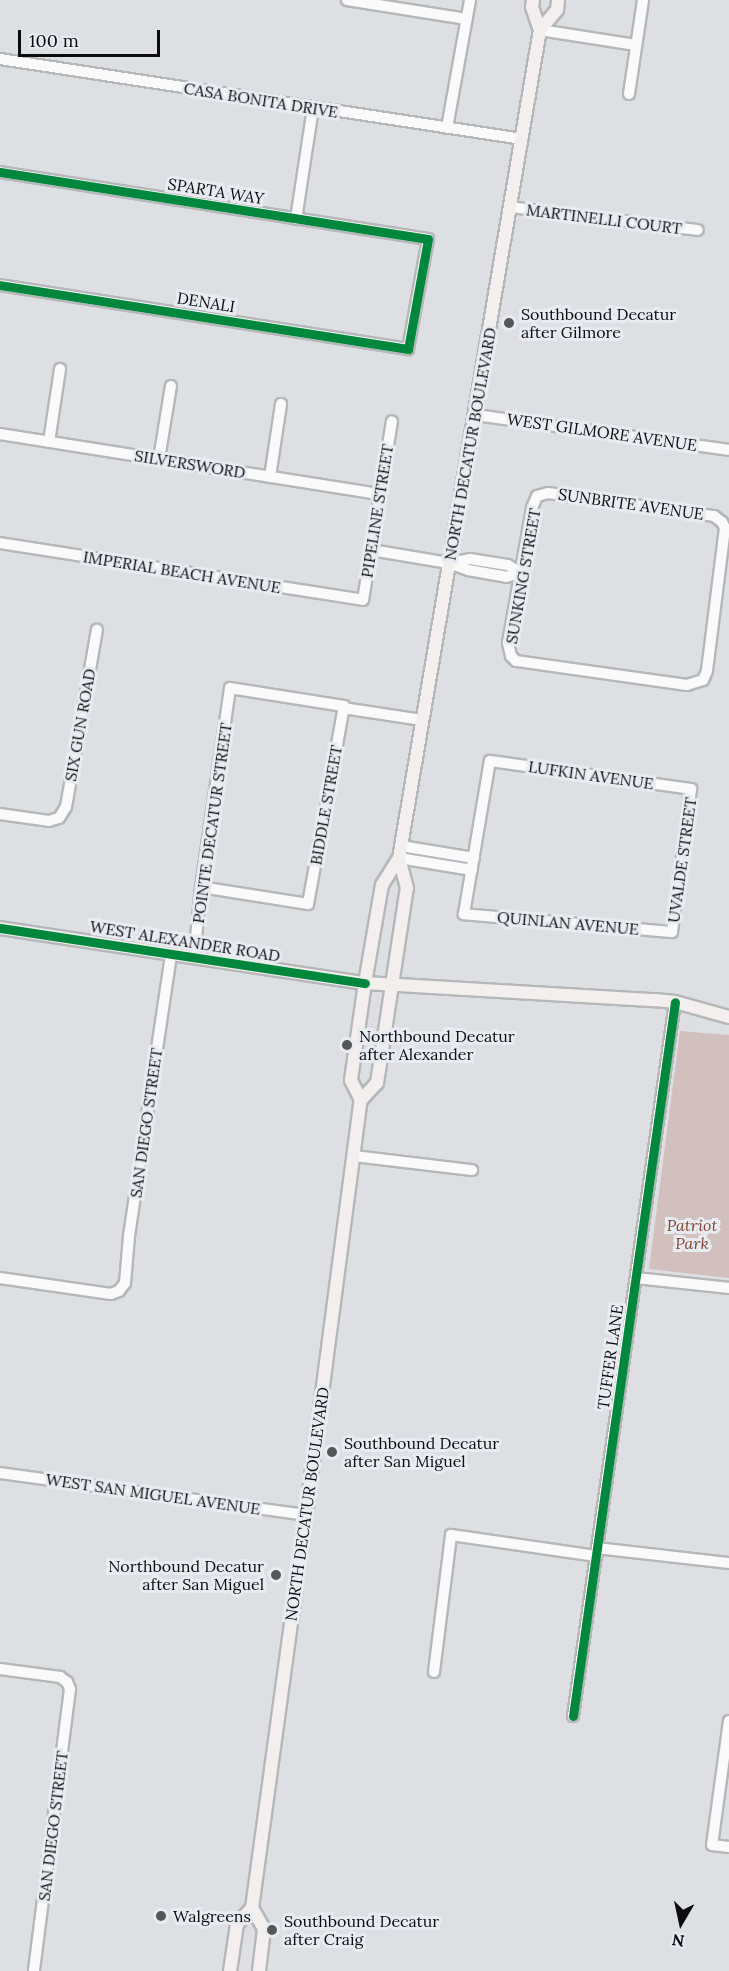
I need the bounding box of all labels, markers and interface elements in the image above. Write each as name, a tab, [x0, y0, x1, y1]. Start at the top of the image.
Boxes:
scale bar	[21, 18, 164, 56]
text: 100 m	[29, 29, 79, 52]
street label: CASA BONITA DRIVE	[182, 78, 340, 122]
street label: SPARTA WAY	[166, 174, 266, 208]
street label: MARTINELLI COURT	[525, 200, 683, 238]
street label: DENALI	[176, 288, 236, 316]
place label: Southbound Decatur after Gilmore	[521, 304, 676, 342]
marker: Southbound Decatur after Gilmore	[502, 316, 516, 330]
street label: NORTH DECATUR BOULEVARD	[440, 326, 500, 562]
street label: WEST GILMORE AVENUE	[506, 409, 698, 455]
street label: PIPELINE STREET	[357, 443, 397, 579]
street label: SILVERSWORD	[133, 446, 247, 482]
street label: SUNBRITE AVENUE	[557, 484, 705, 524]
street label: SUNKING STREET	[502, 507, 544, 645]
street label: IMPERIAL BEACH AVENUE	[82, 547, 282, 597]
street label: SIX GUN ROAD	[61, 667, 99, 783]
street label: POINTE DECATUR STREET	[188, 721, 236, 925]
street label: BIDDLE STREET	[306, 743, 346, 867]
street label: LUFKIN AVENUE	[527, 757, 655, 793]
street label: UVALDE STREET	[664, 796, 700, 924]
street label: QUINLAN AVENUE	[496, 907, 640, 939]
street label: WEST ALEXANDER ROAD	[89, 916, 281, 966]
place label: Northbound Decatur after Alexander	[359, 1026, 515, 1064]
marker: Northbound Decatur after Alexander	[340, 1038, 354, 1052]
street label: SAN DIEGO STREET	[126, 1047, 166, 1199]
park label: Patriot Park	[667, 1215, 717, 1253]
street label: TUFFER LANE	[593, 1303, 627, 1411]
street label: NORTH DECATUR BOULEVARD	[281, 1386, 333, 1622]
place label: Southbound Decatur after San Miguel	[344, 1433, 499, 1471]
marker: Southbound Decatur after San Miguel	[325, 1445, 339, 1459]
street label: WEST SAN MIGUEL AVENUE	[45, 1469, 261, 1519]
place label: Northbound Decatur after San Miguel	[108, 1556, 264, 1594]
marker: Northbound Decatur after San Miguel	[269, 1568, 283, 1582]
street label: SAN DIEGO STREET	[34, 1750, 72, 1902]
north arrow	[651, 1893, 711, 1953]
place label: Walgreens	[173, 1906, 251, 1926]
marker: Walgreens	[154, 1909, 168, 1923]
place label: Southbound Decatur after Craig	[284, 1911, 439, 1949]
marker: Southbound Decatur after Craig	[265, 1923, 279, 1937]
text: N	[671, 1930, 686, 1952]

